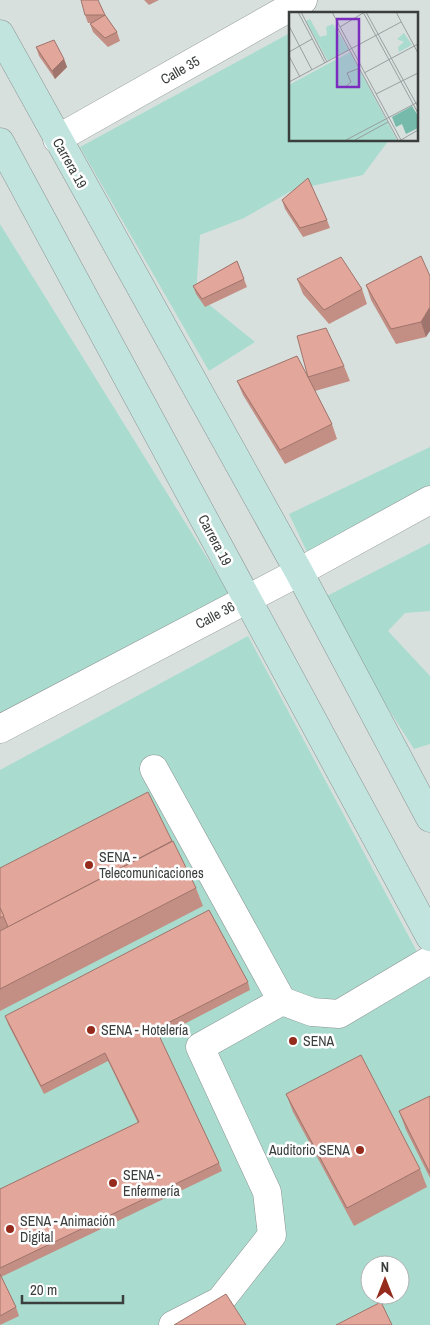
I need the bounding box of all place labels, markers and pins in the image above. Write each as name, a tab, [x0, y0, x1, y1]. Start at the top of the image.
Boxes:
place label: SENA - Telecomunicaciones	[99, 848, 204, 882]
marker: SENA - Telecomunicaciones	[83, 859, 95, 871]
place label: SENA - Hotelería	[101, 1021, 189, 1039]
marker: SENA - Hotelería	[85, 1024, 97, 1036]
place label: SENA	[303, 1032, 335, 1050]
marker: SENA	[287, 1035, 299, 1047]
place label: Auditorio SENA	[268, 1141, 350, 1159]
marker: Auditorio SENA	[354, 1144, 366, 1156]
place label: SENA - Enfermería	[123, 1166, 180, 1200]
marker: SENA - Enfermería	[107, 1177, 119, 1189]
place label: SENA - Animación Digital	[20, 1212, 115, 1246]
marker: SENA - Animación Digital	[4, 1223, 16, 1235]

